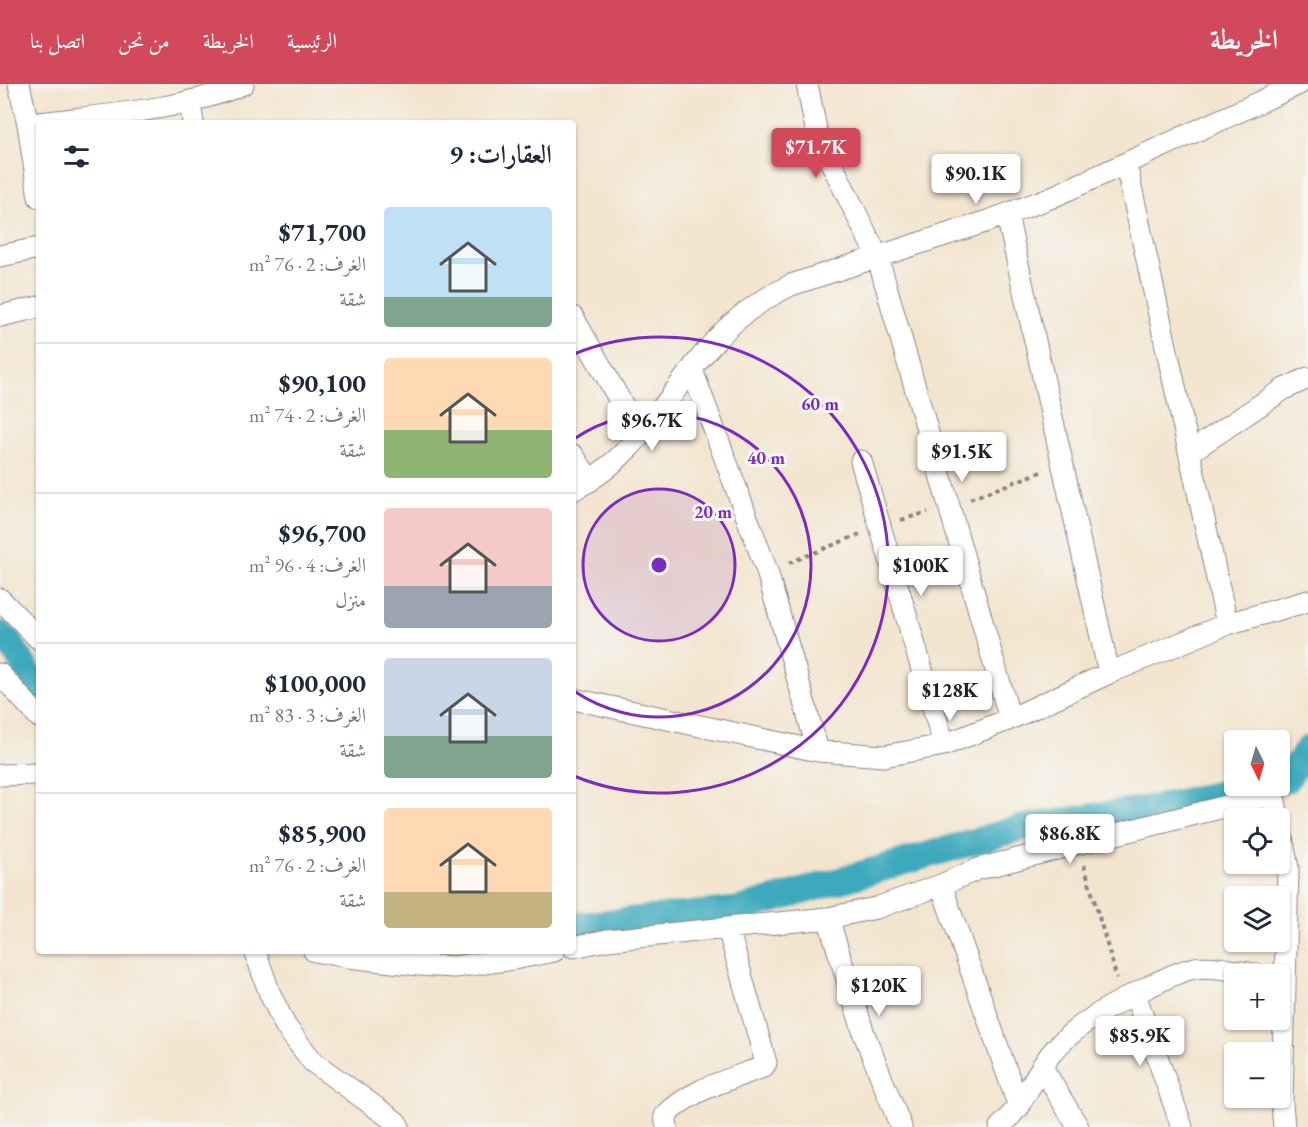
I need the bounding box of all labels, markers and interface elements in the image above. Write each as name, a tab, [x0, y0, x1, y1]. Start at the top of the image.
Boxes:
text: الخريطة	[1210, 21, 1278, 57]
text: اتصل بنا	[30, 27, 85, 54]
text: من نحن	[118, 27, 170, 54]
text: الخريطة	[203, 27, 254, 54]
text: الرئيسية	[287, 27, 337, 54]
pin: $71.7K	[767, 128, 865, 179]
text: $71.7K	[785, 134, 847, 160]
text: العقارات: 9	[449, 137, 552, 171]
icon: filters	[60, 140, 93, 173]
pin: $90.1K	[927, 154, 1025, 205]
text: $90.1K	[945, 160, 1007, 186]
text: $71,700	[279, 215, 366, 249]
icon: home	[432, 231, 504, 303]
text: الغرف: 2 · 76 m²	[249, 251, 366, 277]
text: شقة	[340, 286, 366, 312]
text: $90,100	[279, 366, 366, 400]
icon: home	[432, 382, 504, 454]
text: 60 m	[801, 392, 839, 415]
pin: $96.7K	[603, 401, 701, 452]
text: الغرف: 2 · 74 m²	[249, 402, 366, 428]
text: $96.7K	[621, 407, 683, 433]
pin: $91.5K	[913, 432, 1011, 483]
text: شقة	[340, 437, 366, 463]
text: $91.5K	[931, 438, 993, 464]
text: 40 m	[747, 446, 785, 469]
text: 20 m	[694, 500, 732, 523]
text: $96,700	[279, 516, 366, 550]
icon: home	[432, 532, 504, 604]
pin: $100K	[879, 546, 963, 597]
text: الغرف: 4 · 96 m²	[249, 552, 366, 578]
text: $100K	[893, 552, 949, 578]
centre of rings	[649, 555, 669, 575]
text: منزل	[335, 587, 366, 613]
text: $100,000	[265, 666, 366, 700]
pin: $128K	[908, 671, 992, 722]
text: $128K	[922, 677, 978, 703]
icon: home	[432, 682, 504, 754]
text: الغرف: 3 · 83 m²	[249, 702, 366, 728]
north arrow	[1224, 730, 1290, 796]
map controls	[1224, 730, 1290, 1108]
text: شقة	[340, 737, 366, 763]
button: locate	[1224, 808, 1290, 874]
pin: $86.8K	[1021, 814, 1119, 865]
text: $85,900	[279, 816, 366, 850]
text: $86.8K	[1039, 820, 1101, 846]
icon: home	[432, 832, 504, 904]
text: الغرف: 2 · 76 m²	[249, 852, 366, 878]
button: layers	[1224, 886, 1290, 952]
text: شقة	[340, 887, 366, 913]
button: +	[1224, 964, 1290, 1030]
pin: $120K	[837, 966, 921, 1017]
text: $120K	[851, 972, 907, 998]
pin: $85.9K	[1091, 1016, 1189, 1067]
text: $85.9K	[1109, 1022, 1171, 1048]
button: −	[1224, 1042, 1290, 1108]

